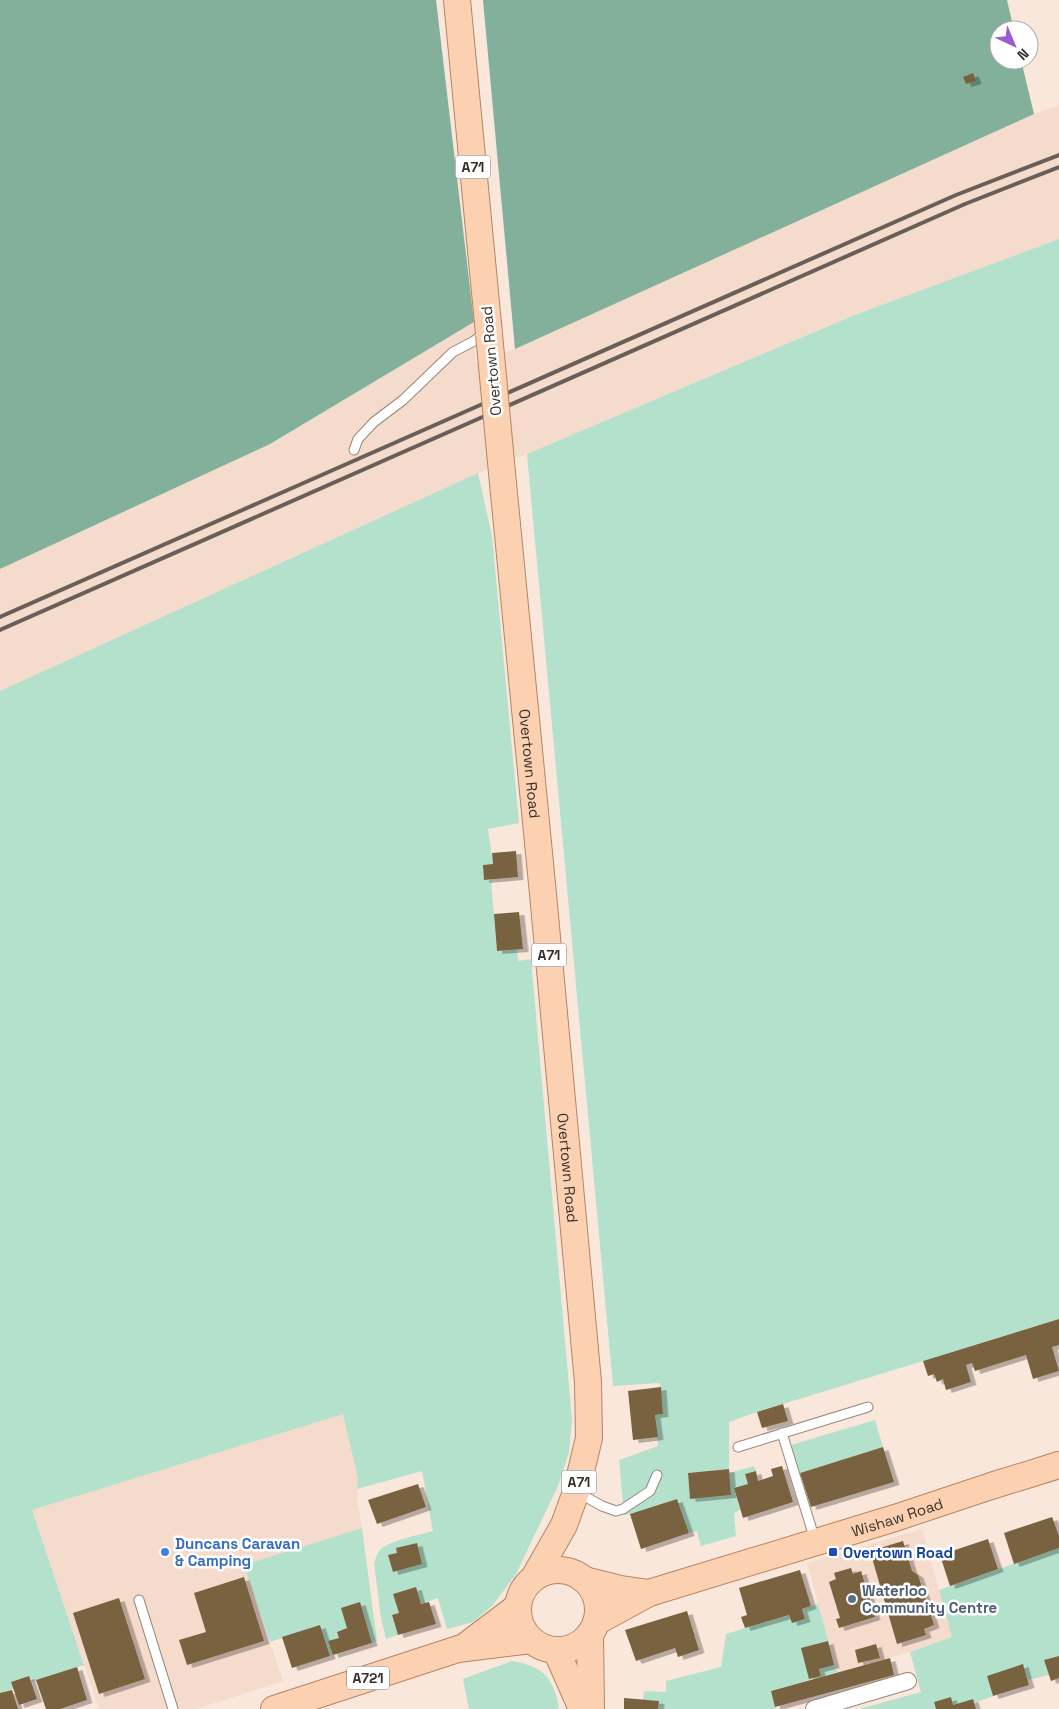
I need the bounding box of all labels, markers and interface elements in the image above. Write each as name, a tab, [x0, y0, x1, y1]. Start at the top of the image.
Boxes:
north arrow	[989, 20, 1039, 70]
text: N	[1013, 45, 1033, 64]
road number: A71	[456, 156, 490, 178]
street label: Overtown Road	[477, 305, 505, 417]
street label: Overtown Road	[516, 708, 545, 819]
road number: A71	[532, 944, 566, 966]
street label: Overtown Road	[554, 1112, 583, 1224]
road number: A71	[562, 1470, 596, 1494]
street label: Wishaw Road	[849, 1493, 945, 1540]
place label: Duncans Caravan & Camping	[175, 1534, 300, 1570]
place label: Overtown Road	[843, 1543, 953, 1562]
marker: Duncans Caravan & Camping	[159, 1546, 171, 1558]
marker: Overtown Road	[827, 1546, 839, 1558]
place label: Waterloo Community Centre	[862, 1581, 998, 1617]
marker: Waterloo Community Centre	[846, 1593, 858, 1605]
road number: A721	[347, 1666, 389, 1690]

